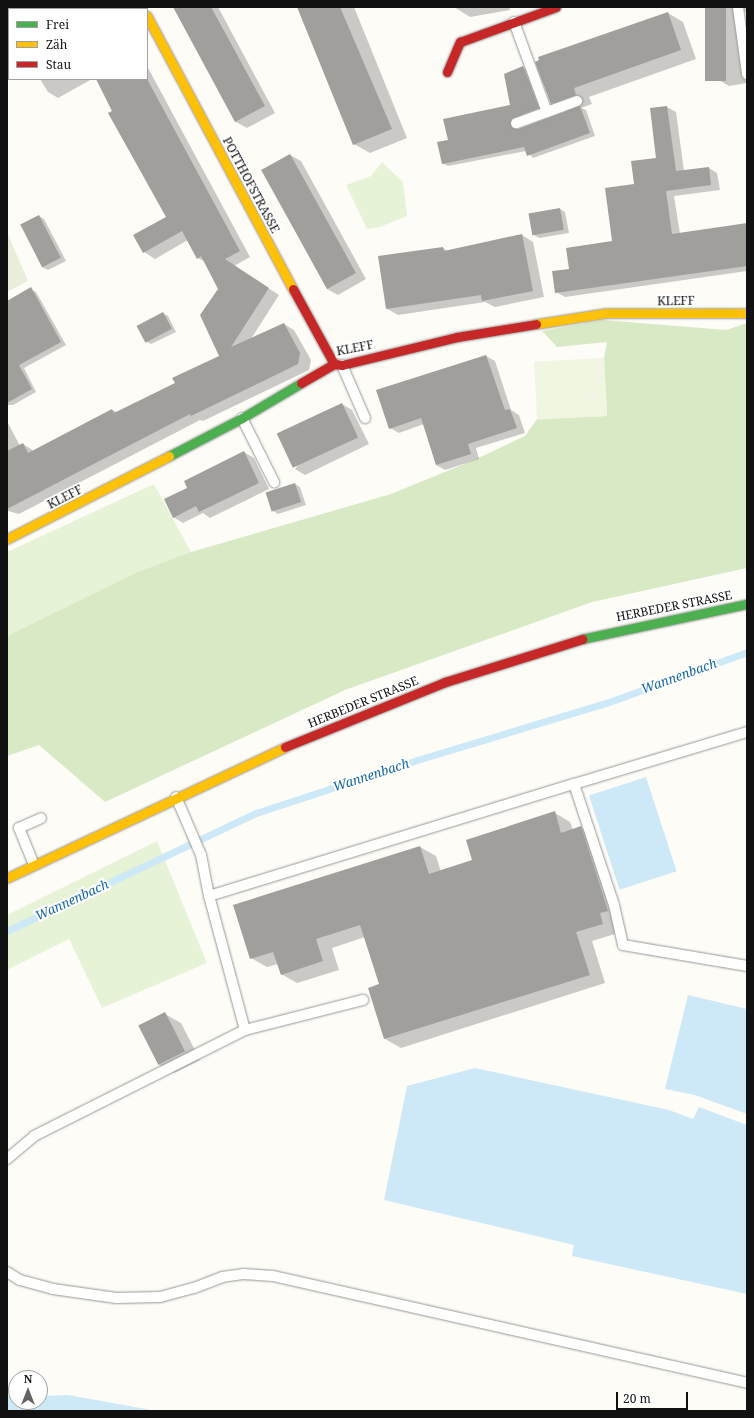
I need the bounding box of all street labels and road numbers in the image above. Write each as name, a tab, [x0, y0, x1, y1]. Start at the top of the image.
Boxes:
street label: POTTHOFSTRASSE	[220, 135, 282, 235]
street label: KLEFF	[657, 293, 695, 309]
street label: KLEFF	[335, 337, 375, 359]
street label: KLEFF	[45, 482, 85, 512]
street label: HERBEDER STRASSE	[615, 588, 733, 624]
street label: HERBEDER STRASSE	[306, 673, 420, 731]

